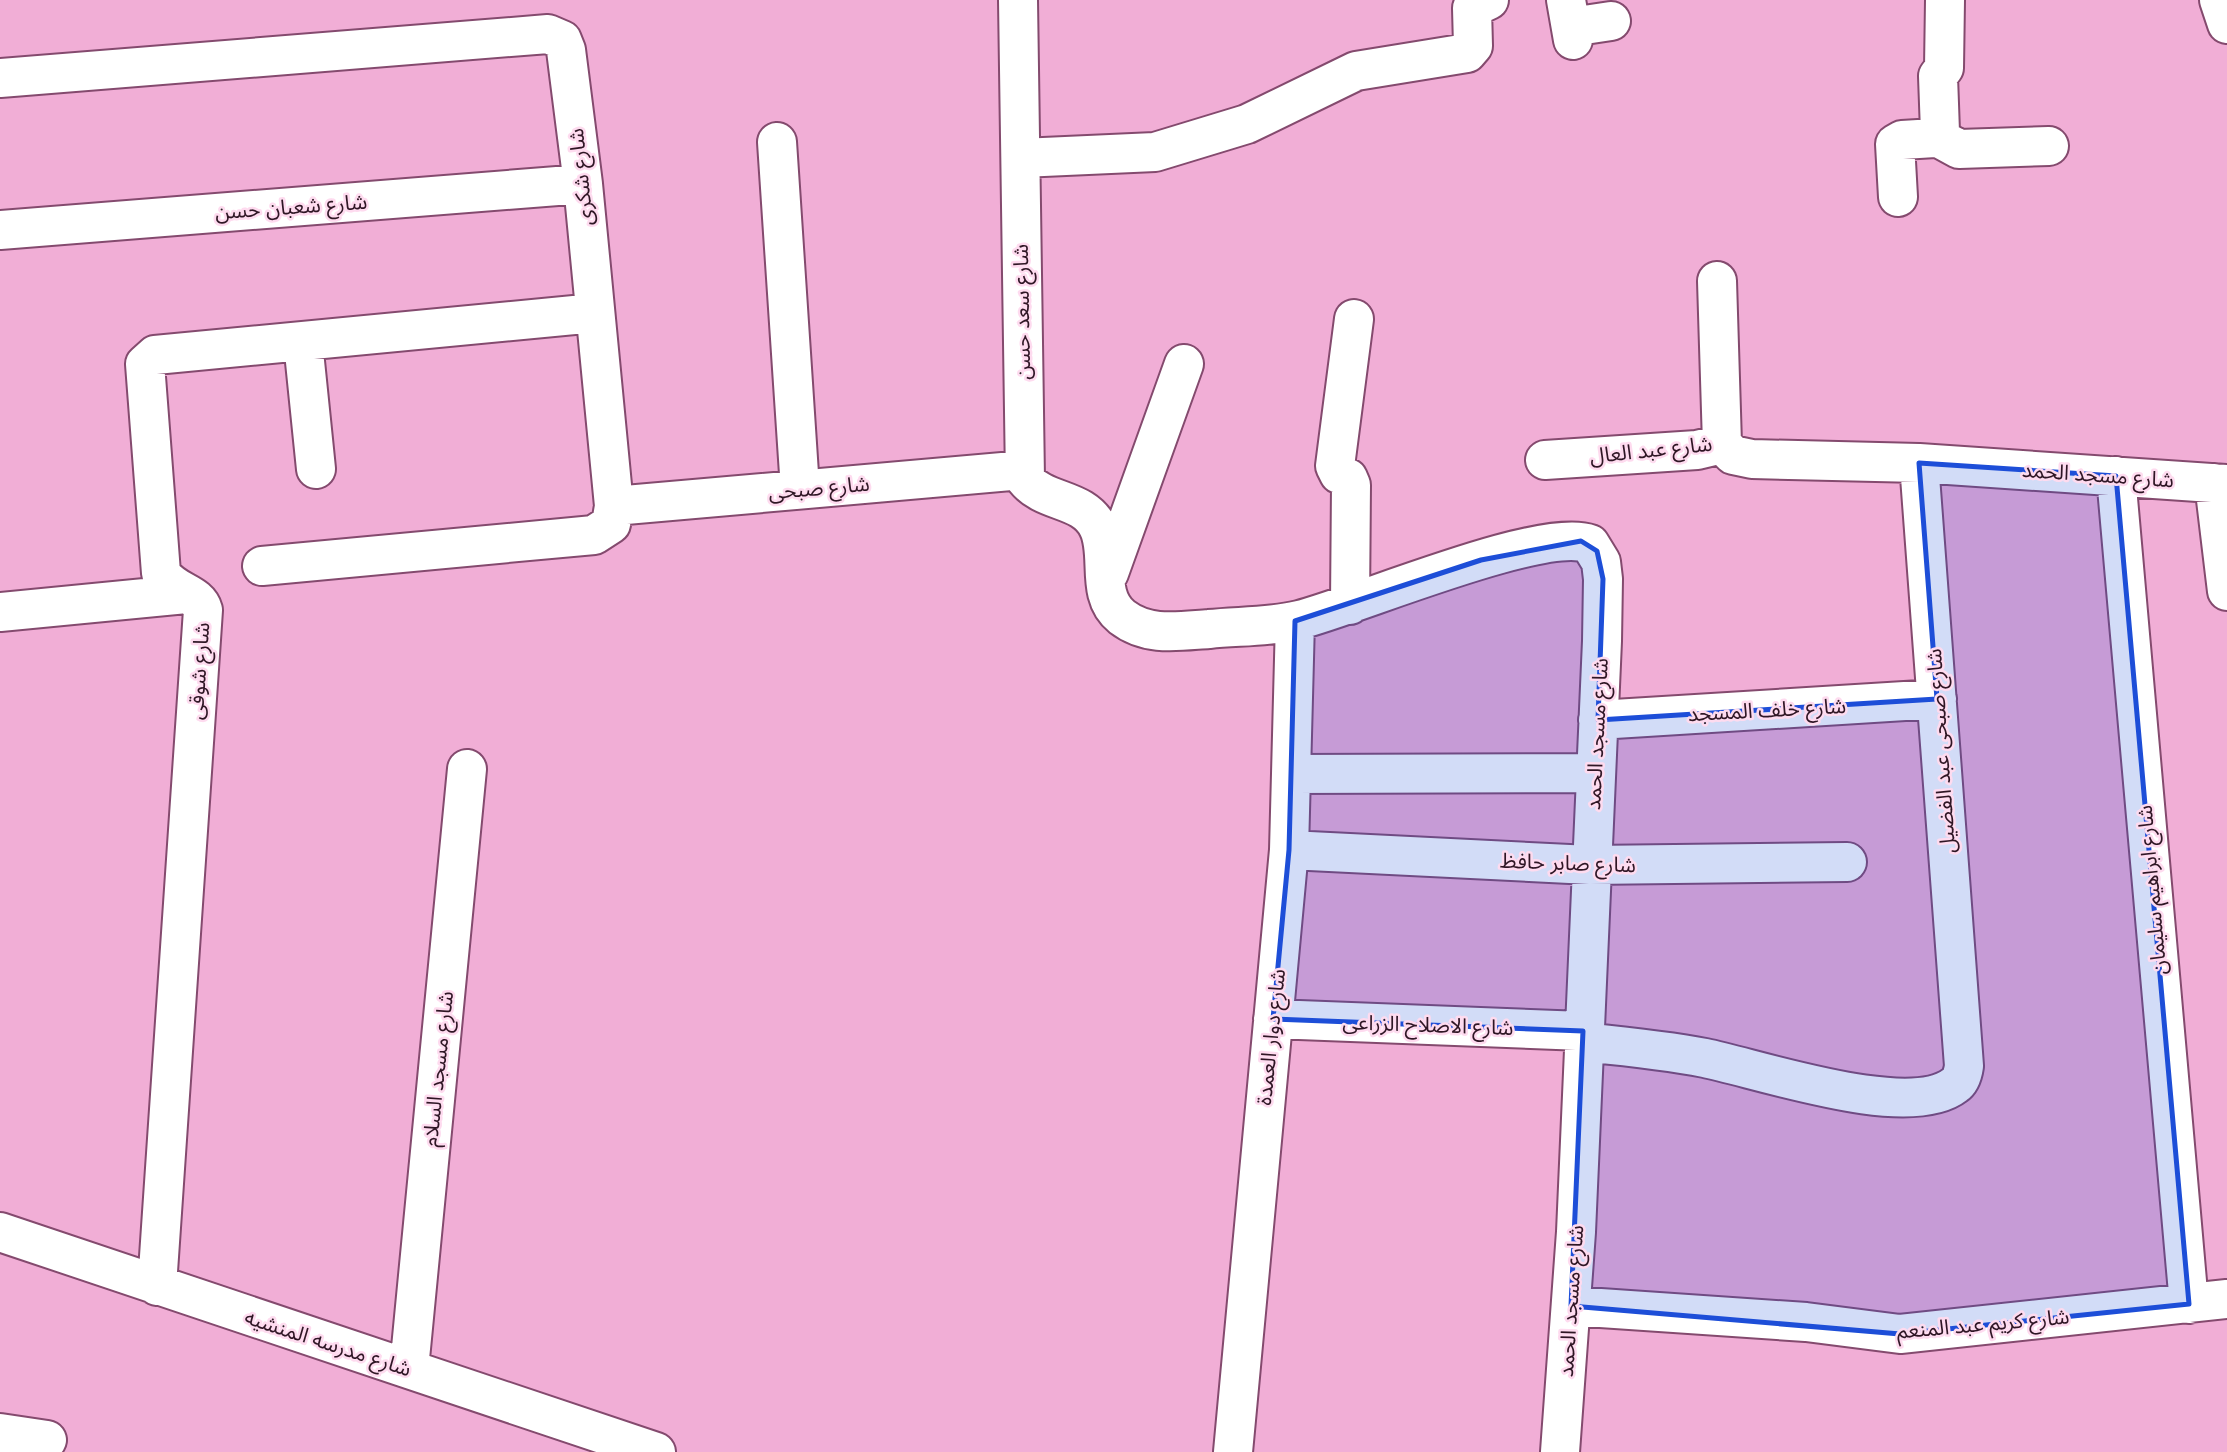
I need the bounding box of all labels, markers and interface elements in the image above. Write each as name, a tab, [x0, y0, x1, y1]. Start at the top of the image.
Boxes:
street label: شارع شكرى	[561, 127, 601, 227]
street label: شارع شعبان حسن	[214, 187, 368, 227]
street label: شارع سعد حسن	[1006, 244, 1038, 380]
street label: شارع عبد العال	[1588, 429, 1714, 471]
street label: شارع مسجد الحمد	[2021, 455, 2175, 495]
street label: شارع صبحى	[767, 469, 871, 507]
street label: شارع شوقى	[181, 621, 217, 721]
street label: شارع صبحى عبد الفضيل	[1919, 648, 1963, 854]
street label: شارع مسجد الحمد	[1578, 657, 1616, 811]
street label: شارع خلف المسجد	[1687, 691, 1847, 729]
street label: شارع ابراهيم سليمان	[2130, 804, 2174, 976]
street label: شارع صابر حافظ	[1499, 846, 1637, 880]
street label: شارع دوار العمدة	[1249, 967, 1293, 1107]
street label: شارع مسجد السلام	[415, 990, 462, 1148]
street label: شارع الاصلاح الزراعى	[1342, 1007, 1514, 1043]
street label: شارع مسجد الحمد	[1551, 1224, 1591, 1378]
street label: شارع مدرسه المنشيه	[241, 1302, 415, 1384]
street label: شارع كريم عبد المنعم	[1895, 1302, 2071, 1346]

